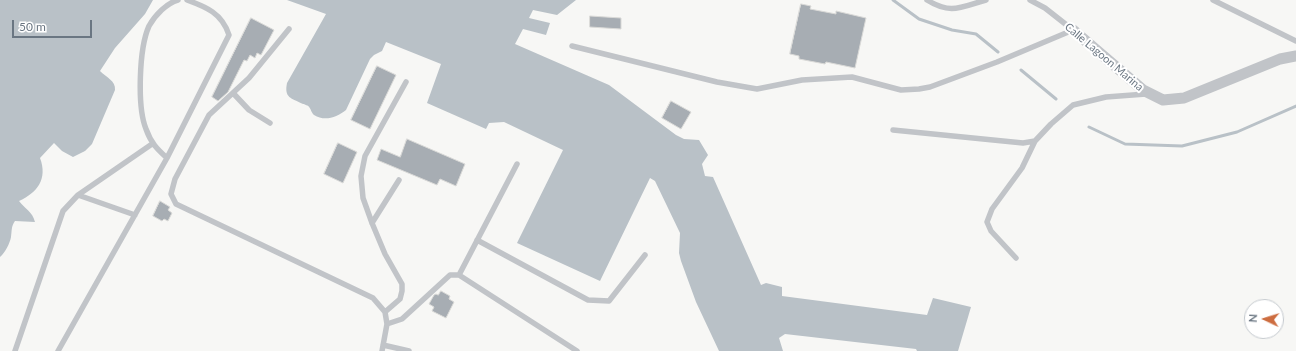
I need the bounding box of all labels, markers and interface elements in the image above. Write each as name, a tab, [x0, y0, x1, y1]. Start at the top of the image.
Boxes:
scale bar	[14, 12, 94, 38]
text: 50 m	[19, 19, 46, 34]
street label: Calle Lagoon Marina	[1062, 20, 1146, 94]
north arrow	[1244, 299, 1284, 339]
text: N	[1246, 314, 1259, 323]

